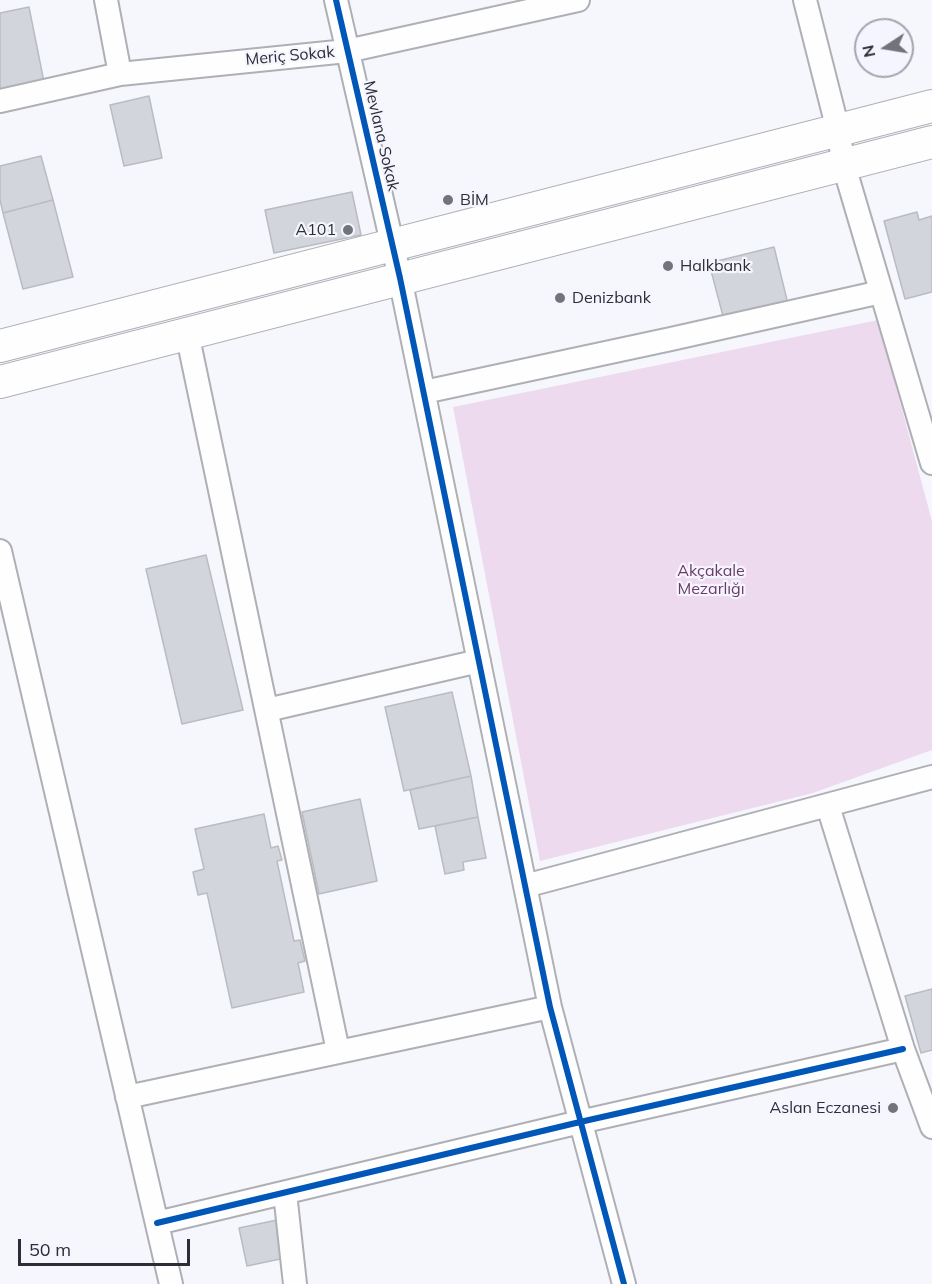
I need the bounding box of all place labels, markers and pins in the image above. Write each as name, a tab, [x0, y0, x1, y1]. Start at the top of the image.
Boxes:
place label: BİM	[460, 190, 489, 210]
marker: BİM	[441, 193, 455, 207]
place label: A101	[295, 220, 336, 240]
marker: A101	[341, 223, 355, 237]
place label: Halkbank	[680, 256, 751, 276]
marker: Halkbank	[661, 259, 675, 273]
place label: Denizbank	[572, 288, 651, 308]
marker: Denizbank	[553, 291, 567, 305]
place label: Aslan Eczanesi	[770, 1098, 881, 1118]
marker: Aslan Eczanesi	[886, 1101, 900, 1115]

